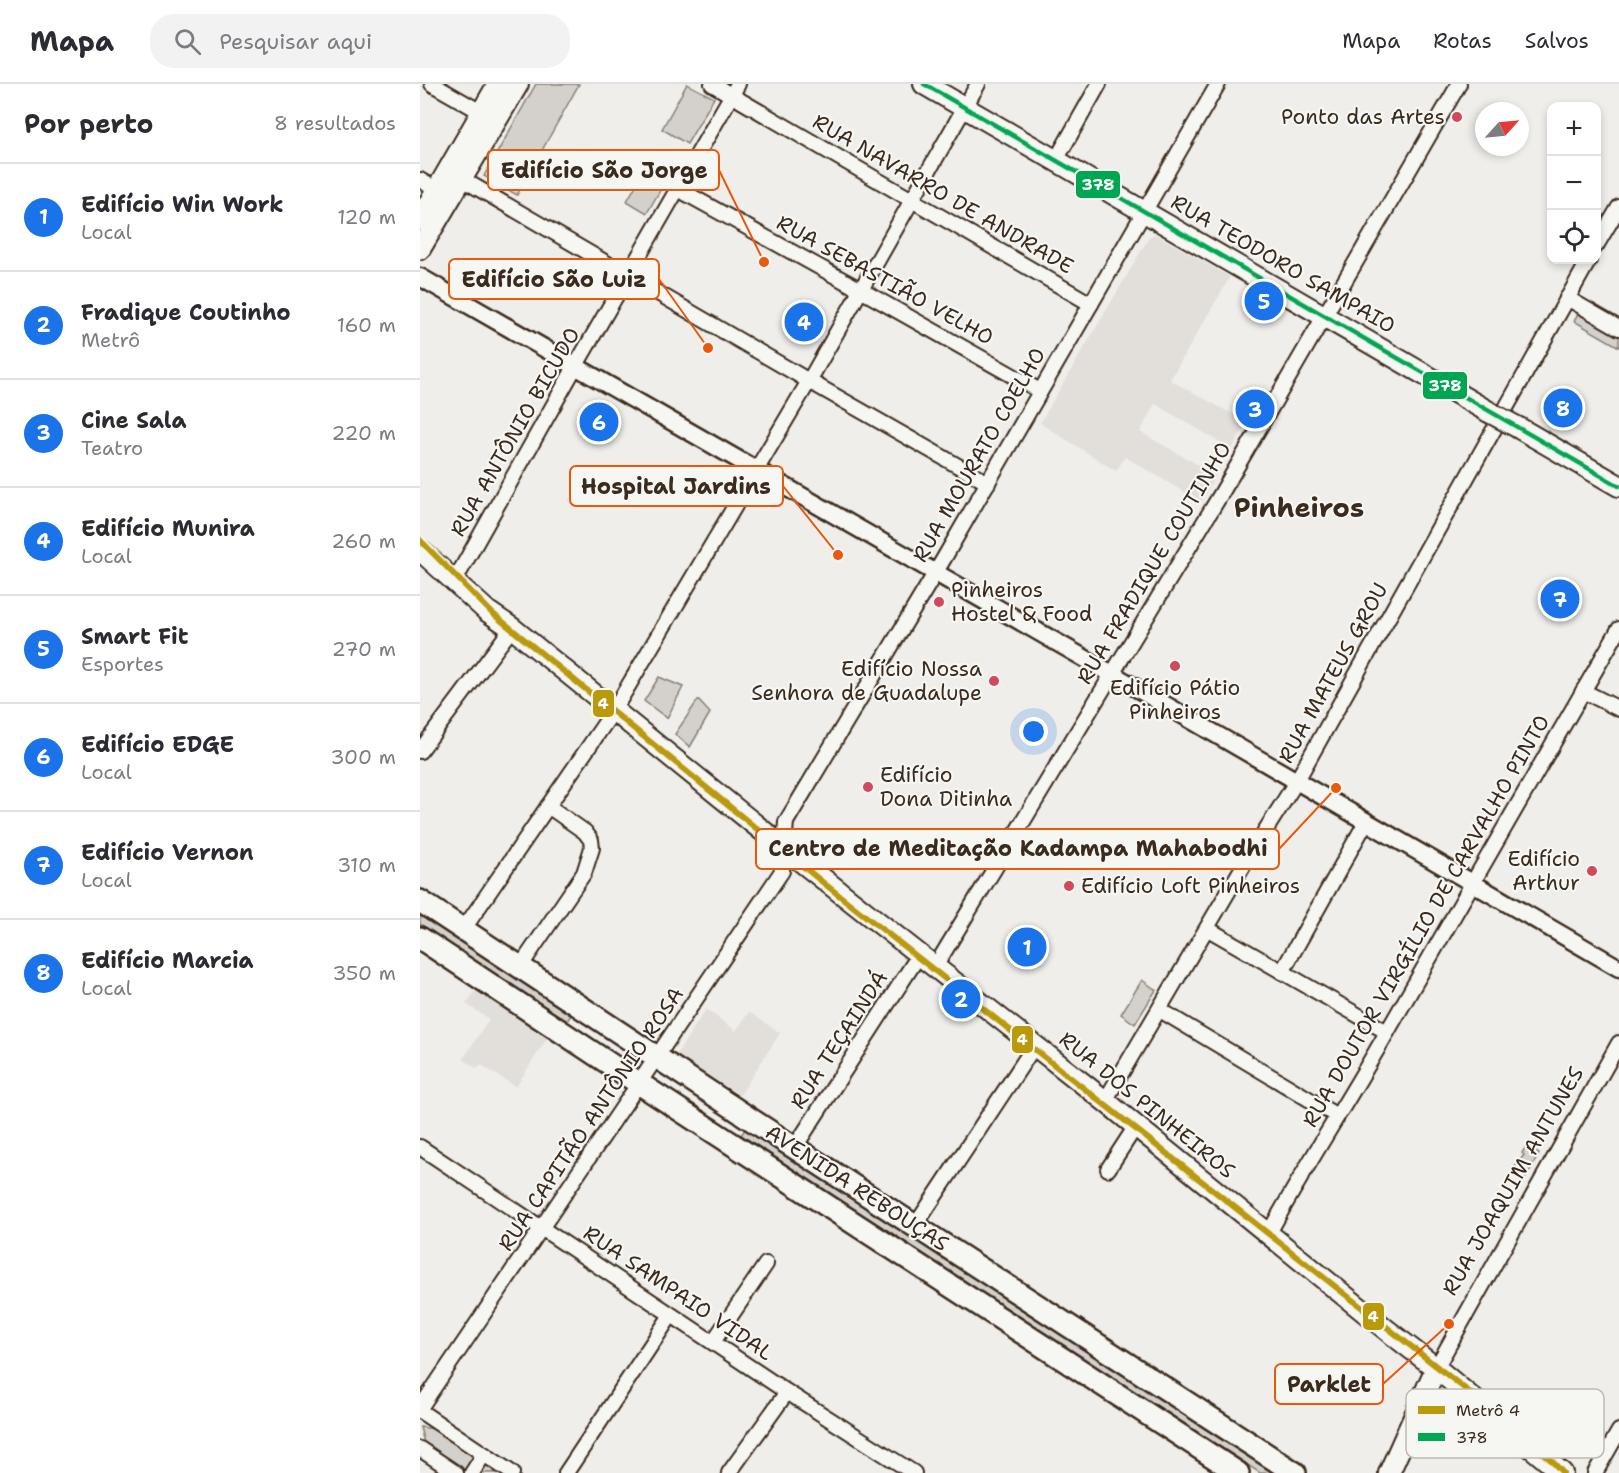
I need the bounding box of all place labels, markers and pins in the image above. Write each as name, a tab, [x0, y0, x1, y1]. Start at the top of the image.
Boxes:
place label: Ponto das Artes	[1281, 103, 1445, 131]
marker: Ponto das Artes	[1450, 110, 1464, 124]
callout: Edifício São Jorge	[488, 150, 719, 190]
callout: Edifício São Luiz	[449, 259, 659, 299]
pin: 5	[1244, 278, 1284, 324]
pin: 4	[784, 300, 824, 344]
pin: 3	[1236, 386, 1274, 432]
pin: 8	[1544, 386, 1582, 430]
pin: 6	[580, 400, 618, 444]
callout: Hospital Jardins	[570, 466, 783, 506]
place label: Pinheiros Hostel & Food	[951, 576, 1092, 628]
pin: 7	[1540, 576, 1580, 622]
marker: Pinheiros Hostel & Food	[932, 595, 946, 609]
place label: Edifício Nossa Senhora de Guadalupe	[751, 655, 982, 707]
marker: Edifício Pátio Pinheiros	[1168, 659, 1182, 673]
marker: Edifício Nossa Senhora de Guadalupe	[987, 674, 1001, 688]
place label: Edifício Pátio Pinheiros	[1110, 674, 1240, 726]
place label: Edifício Dona Ditinha	[880, 761, 1012, 813]
marker: Edifício Dona Ditinha	[861, 780, 875, 794]
callout: Centro de Meditação Kadampa Mahabodhi	[756, 829, 1279, 869]
place label: Edifício Arthur	[1508, 845, 1580, 897]
marker: Edifício Arthur	[1585, 864, 1599, 878]
place label: Edifício Loft Pinheiros	[1081, 872, 1300, 900]
marker: Edifício Loft Pinheiros	[1062, 879, 1076, 893]
pin: 1	[1008, 924, 1046, 970]
pin: 2	[942, 976, 980, 1022]
callout: Parklet	[1275, 1364, 1383, 1404]

